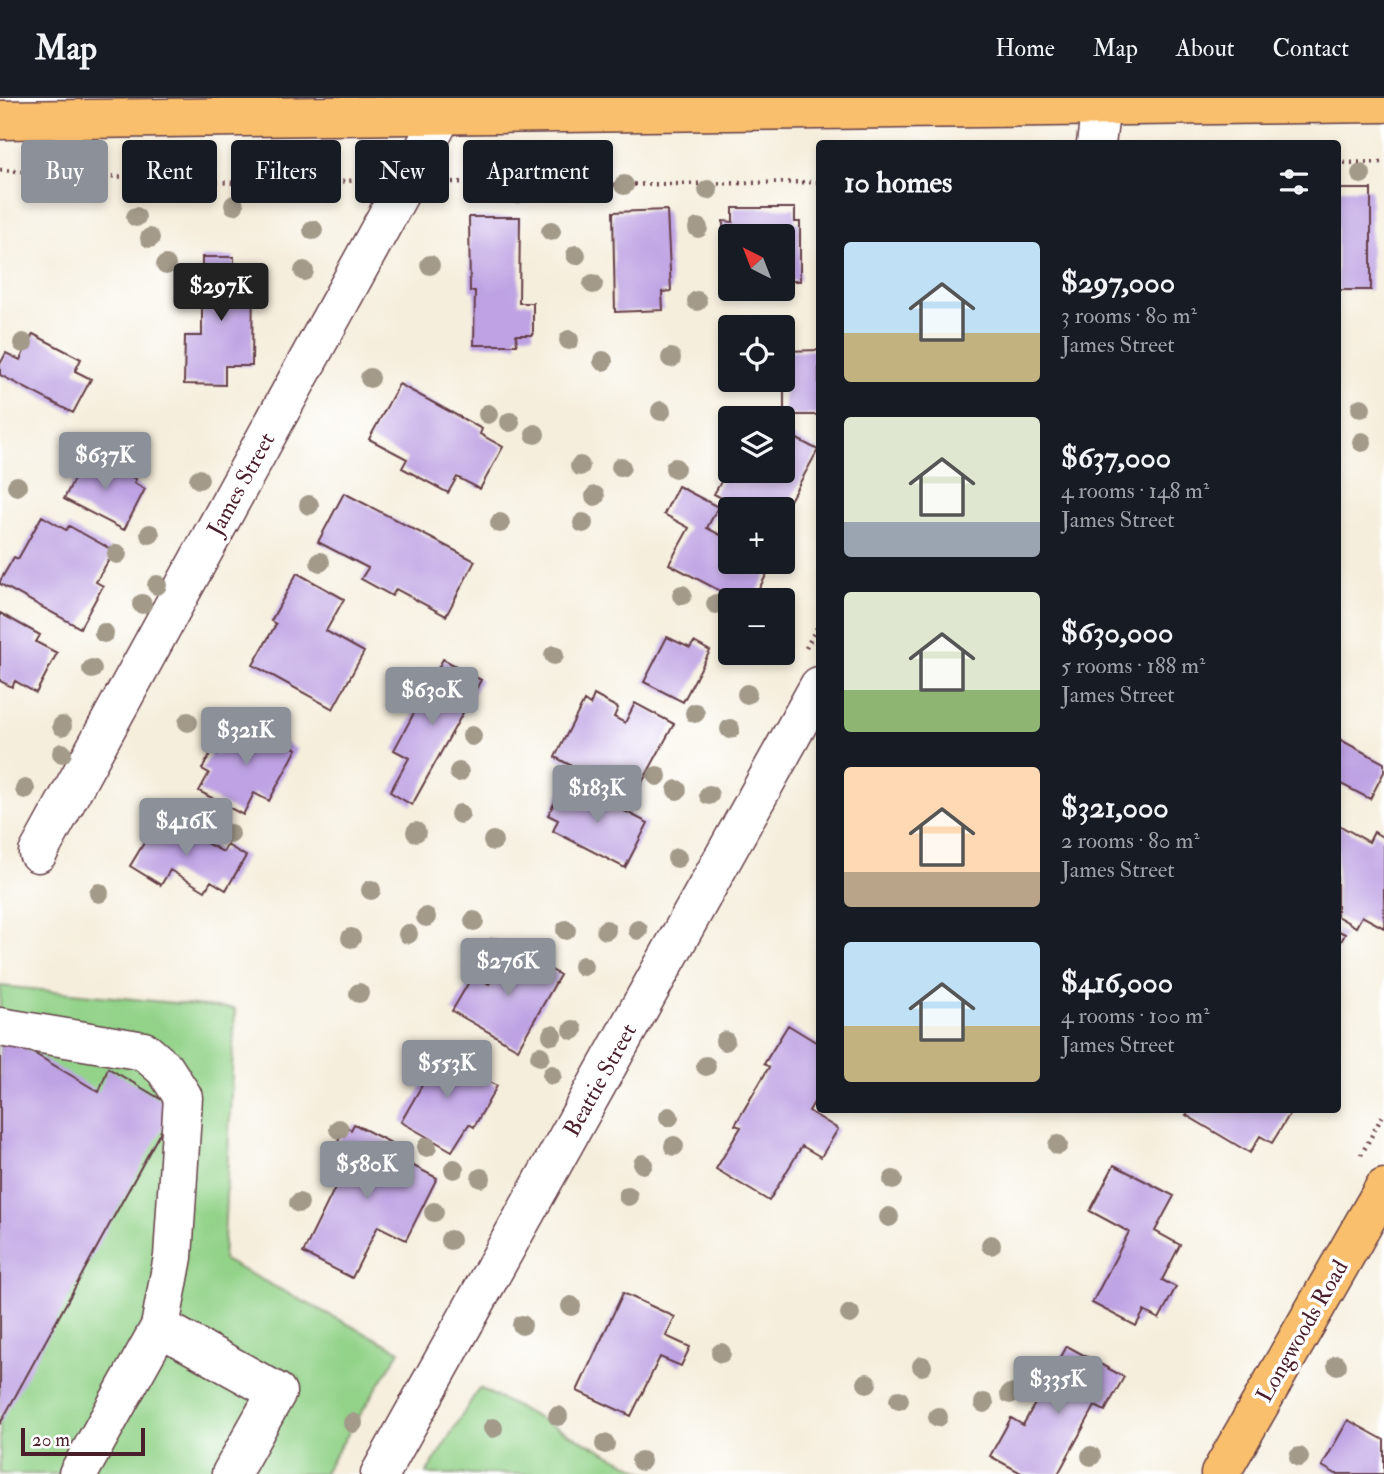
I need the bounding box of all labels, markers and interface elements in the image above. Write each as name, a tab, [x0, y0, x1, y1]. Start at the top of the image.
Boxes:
text: Map	[35, 28, 97, 69]
text: Home	[995, 33, 1055, 64]
text: Map	[1093, 33, 1138, 64]
text: About	[1176, 33, 1235, 64]
text: Contact	[1273, 33, 1349, 64]
chip: Buy	[21, 140, 108, 203]
chip: Rent	[122, 140, 217, 203]
chip: Filters	[231, 140, 341, 203]
chip: New	[355, 140, 449, 203]
chip: Apartment	[463, 140, 613, 203]
icon: filters	[1275, 163, 1313, 201]
text: 10 homes	[844, 164, 952, 201]
north arrow	[718, 224, 794, 301]
map controls	[718, 224, 795, 665]
pin: $297K	[172, 264, 270, 323]
text: $297,000	[1061, 264, 1175, 301]
icon: home	[900, 270, 984, 354]
text: $297K	[189, 271, 253, 300]
text: 3 rooms · 80 m²	[1061, 301, 1197, 330]
button: locate	[718, 315, 795, 392]
text: James Street	[1061, 330, 1175, 359]
button: layers	[718, 406, 795, 483]
street label: James Street	[200, 427, 281, 542]
pin: $637K	[56, 432, 154, 492]
text: $637,000	[1061, 439, 1171, 476]
text: $637K	[75, 440, 135, 469]
icon: home	[900, 445, 984, 529]
text: 4 rooms · 148 m²	[1061, 476, 1209, 505]
button: +	[718, 497, 795, 574]
text: James Street	[1061, 505, 1175, 534]
button: −	[718, 588, 795, 665]
text: $630,000	[1061, 614, 1173, 651]
icon: home	[900, 620, 984, 704]
text: 5 rooms · 188 m²	[1061, 651, 1205, 680]
pin: $630K	[383, 668, 481, 727]
text: $630K	[401, 675, 463, 704]
text: James Street	[1061, 680, 1175, 709]
pin: $321K	[197, 708, 295, 767]
text: $321K	[217, 715, 275, 744]
pin: $183K	[548, 766, 646, 825]
text: $183K	[569, 773, 625, 802]
text: $321,000	[1061, 789, 1169, 826]
icon: home	[900, 795, 984, 879]
pin: $416K	[137, 798, 235, 858]
text: $416K	[155, 806, 217, 835]
text: 2 rooms · 80 m²	[1061, 826, 1200, 855]
text: James Street	[1061, 855, 1175, 884]
pin: $276K	[459, 939, 557, 998]
text: $276K	[477, 946, 539, 975]
text: $416,000	[1061, 964, 1173, 1001]
icon: home	[900, 970, 984, 1054]
text: 4 rooms · 100 m²	[1061, 1001, 1210, 1030]
street label: Beattie Street	[557, 1018, 643, 1142]
text: James Street	[1061, 1030, 1175, 1059]
pin: $553K	[398, 1040, 496, 1100]
text: $553K	[418, 1048, 476, 1077]
pin: $580K	[318, 1142, 416, 1201]
text: $580K	[336, 1149, 398, 1178]
street label: Longwoods Road	[1250, 1255, 1354, 1407]
pin: $335K	[1009, 1356, 1107, 1416]
text: $335K	[1030, 1364, 1086, 1393]
scale bar	[21, 1425, 145, 1457]
text: 20 m	[32, 1428, 70, 1452]

